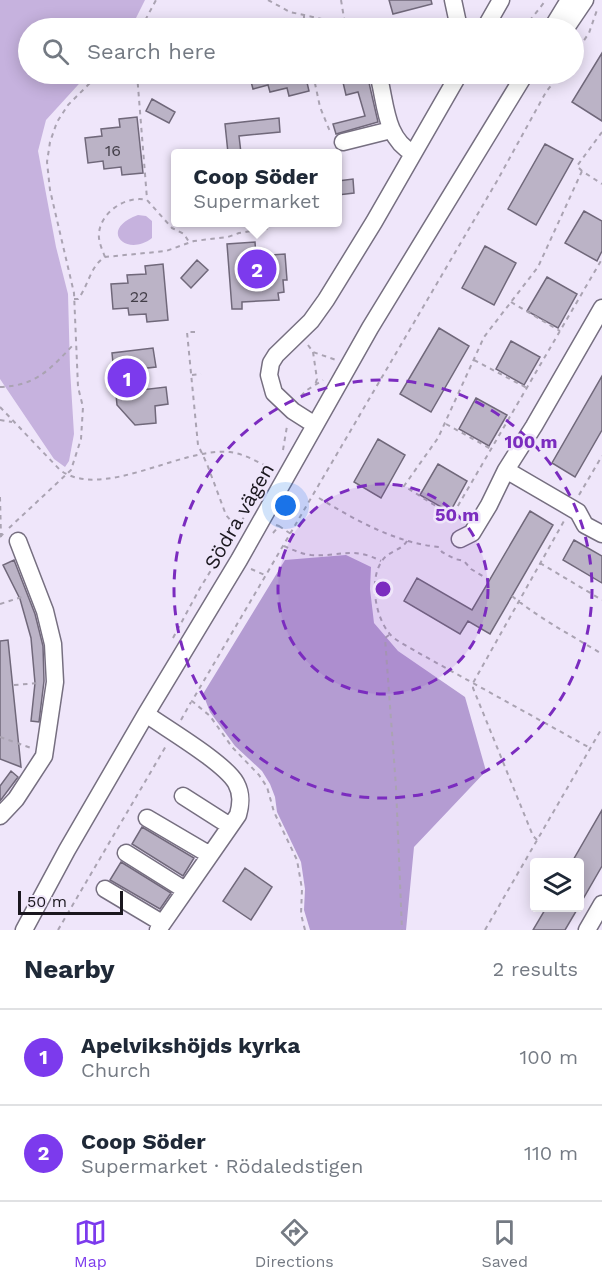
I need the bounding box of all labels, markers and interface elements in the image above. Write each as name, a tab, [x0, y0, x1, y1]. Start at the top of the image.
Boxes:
search box	[18, 18, 584, 84]
icon: search	[39, 35, 72, 68]
text: Search here	[87, 39, 216, 64]
house number: 16	[105, 141, 121, 160]
popup	[171, 149, 342, 227]
text: Coop Söder	[193, 164, 318, 189]
text: Supermarket	[193, 189, 320, 213]
pin: 2	[238, 246, 276, 292]
house number: 22	[130, 287, 148, 306]
pin: 1	[108, 356, 146, 400]
text: 100 m	[504, 431, 558, 452]
street label: Södra vägen	[199, 459, 279, 573]
your location	[271, 491, 300, 520]
text: 50 m	[435, 504, 479, 525]
centre of rings	[373, 579, 393, 599]
map controls	[530, 858, 584, 912]
button: layers	[530, 858, 584, 912]
scale bar	[18, 888, 123, 916]
text: 50 m	[27, 892, 67, 911]
text: Nearby	[24, 954, 115, 984]
text: 2 results	[493, 957, 578, 981]
text: Apelvikshöjds kyrka	[81, 1033, 300, 1058]
text: 1	[39, 1045, 48, 1069]
text: 100 m	[519, 1045, 578, 1069]
text: Church	[81, 1058, 151, 1082]
text: Coop Söder	[81, 1129, 206, 1154]
text: 2	[38, 1141, 49, 1165]
text: 110 m	[524, 1141, 578, 1165]
text: Supermarket · Rödaledstigen	[81, 1154, 363, 1178]
tab: Map	[74, 1216, 107, 1271]
tab: Directions	[255, 1216, 334, 1271]
tab: Saved	[482, 1216, 528, 1271]

